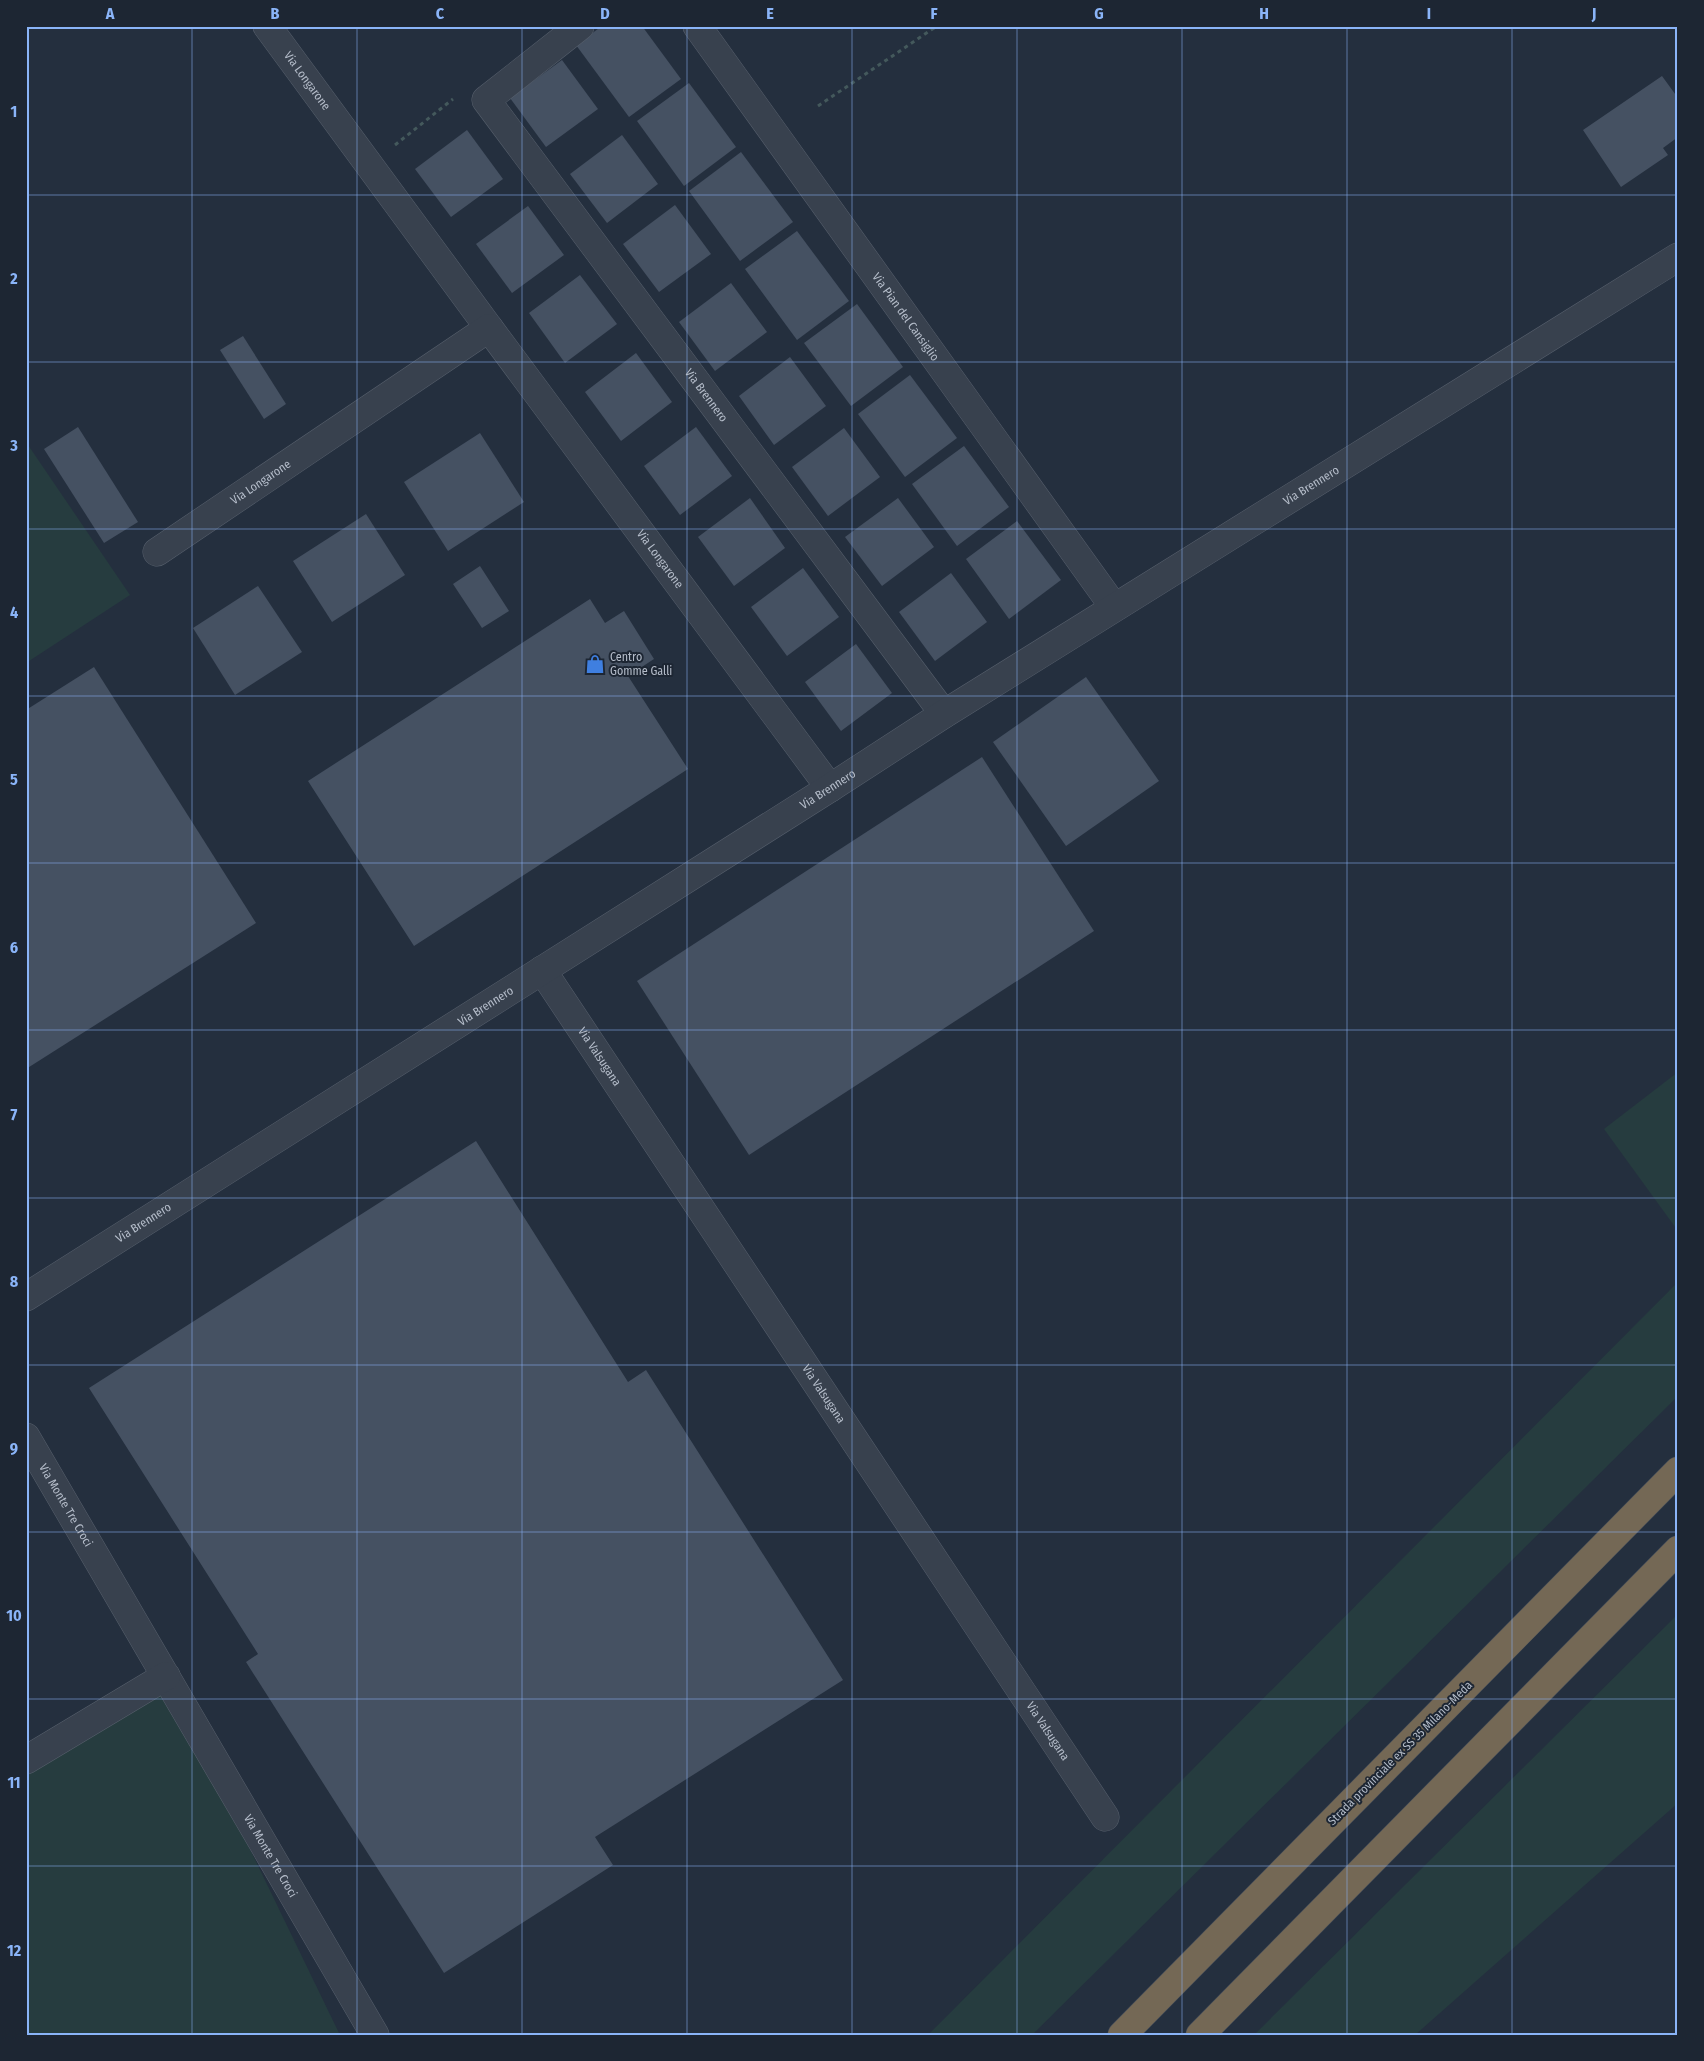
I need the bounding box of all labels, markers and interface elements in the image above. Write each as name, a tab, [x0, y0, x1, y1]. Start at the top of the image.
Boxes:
text: A	[105, 4, 115, 23]
text: B	[271, 4, 280, 23]
text: C	[436, 4, 445, 23]
text: D	[600, 4, 610, 23]
text: E	[766, 4, 774, 23]
text: F	[930, 4, 938, 23]
text: G	[1094, 4, 1104, 23]
text: H	[1259, 4, 1269, 23]
text: I	[1427, 4, 1431, 23]
text: J	[1591, 4, 1596, 23]
street label: Via Longarone	[281, 49, 333, 113]
text: 1	[11, 102, 17, 121]
text: 2	[9, 269, 18, 288]
street label: Via Pian del Cansiglio	[869, 270, 942, 364]
street label: Via Brennero	[682, 366, 731, 425]
text: 3	[9, 436, 18, 455]
street label: Via Longarone	[228, 457, 293, 507]
street label: Via Brennero	[1281, 463, 1342, 508]
street label: Via Longarone	[634, 527, 687, 591]
text: 4	[10, 603, 18, 622]
place label: Centro Gomme Galli	[610, 650, 672, 678]
shop icon: Centro Gomme Galli	[584, 653, 606, 675]
street label: Via Brennero	[797, 766, 858, 812]
text: 5	[10, 770, 18, 789]
text: 6	[10, 938, 18, 957]
street label: Via Brennero	[455, 983, 516, 1029]
street label: Via Valsugana	[575, 1025, 624, 1089]
text: 7	[11, 1105, 18, 1124]
street label: Via Brennero	[113, 1200, 174, 1245]
text: 8	[10, 1272, 19, 1291]
street label: Via Valsugana	[799, 1362, 848, 1426]
text: 9	[10, 1439, 18, 1458]
street label: Via Monte Tre Croci	[36, 1461, 95, 1549]
text: 10	[6, 1606, 22, 1625]
street label: Strada provinciale ex SS 35 Milano-Meda	[1325, 1678, 1475, 1828]
street label: Via Valsugana	[1023, 1699, 1072, 1763]
text: 11	[7, 1773, 21, 1792]
street label: Via Monte Tre Croci	[241, 1812, 300, 1900]
text: 12	[7, 1941, 22, 1960]

